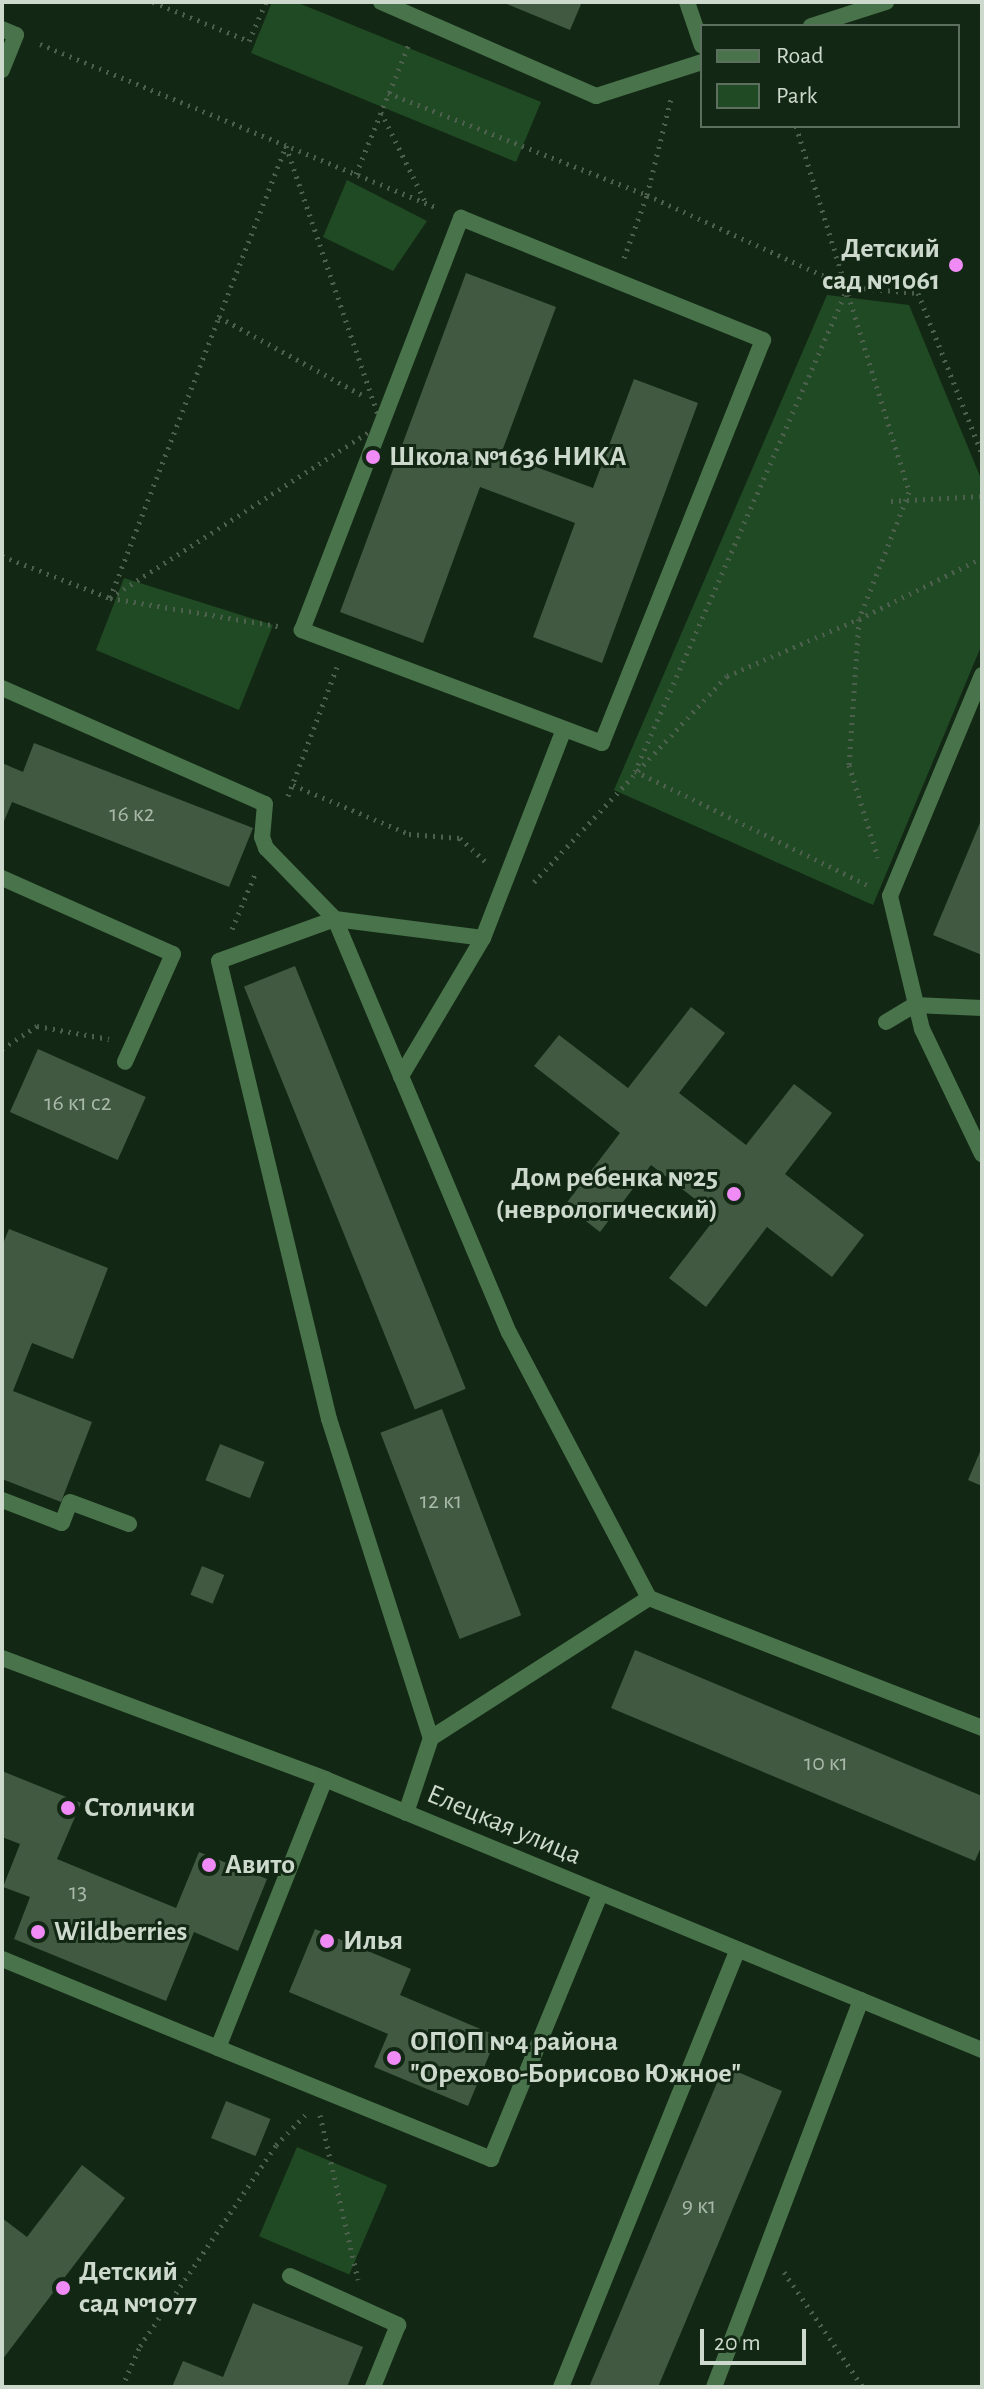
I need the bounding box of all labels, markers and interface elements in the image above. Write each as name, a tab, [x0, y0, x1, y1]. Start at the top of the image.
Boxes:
legend	[700, 24, 960, 128]
text: Road	[776, 44, 824, 68]
text: Park	[776, 84, 817, 108]
place label: Детский сад №1061	[822, 232, 940, 298]
marker: Детский сад №1061	[947, 256, 965, 274]
place label: Школа №1636 НИКА	[389, 440, 626, 474]
marker: Школа №1636 НИКА	[364, 448, 382, 466]
house number: 16 к2	[109, 801, 155, 829]
house number: 16 к1 с2	[44, 1090, 112, 1118]
place label: Дом ребенка №25 (неврологический)	[495, 1161, 718, 1227]
marker: Дом ребенка №25 (неврологический)	[725, 1185, 743, 1203]
house number: 12 к1	[420, 1488, 462, 1516]
house number: 10 к1	[804, 1750, 848, 1778]
street label: Елецкая улица	[422, 1777, 586, 1873]
place label: Столички	[84, 1791, 195, 1825]
marker: Столички	[59, 1799, 77, 1817]
place label: Авито	[225, 1848, 295, 1882]
marker: Авито	[200, 1856, 218, 1874]
house number: 13	[69, 1879, 87, 1907]
place label: Wildberries	[54, 1915, 187, 1949]
marker: Wildberries	[29, 1923, 47, 1941]
place label: Илья	[343, 1924, 403, 1958]
marker: Илья	[318, 1932, 336, 1950]
place label: ОПОП №4 района "Орехово-Борисово Южное"	[410, 2025, 741, 2091]
marker: ОПОП №4 района "Орехово-Борисово Южное"	[385, 2049, 403, 2067]
house number: 9 к1	[682, 2193, 716, 2221]
place label: Детский сад №1077	[79, 2255, 197, 2321]
marker: Детский сад №1077	[54, 2279, 72, 2297]
scale bar	[704, 2313, 810, 2363]
text: 20 m	[714, 2331, 761, 2355]

